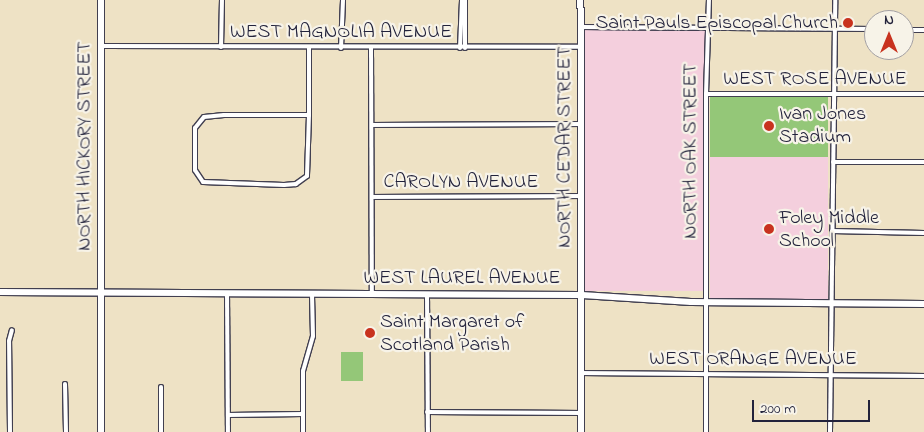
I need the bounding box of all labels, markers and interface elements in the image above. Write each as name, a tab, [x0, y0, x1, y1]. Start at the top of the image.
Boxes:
north arrow	[864, 10, 914, 60]
text: N	[884, 10, 894, 31]
place label: Saint Pauls Episcopal Church	[596, 11, 838, 35]
marker: Saint Pauls Episcopal Church	[842, 17, 854, 29]
street label: WEST MAGNOLIA AVENUE	[230, 20, 452, 44]
street label: NORTH HICKORY STREET	[73, 41, 97, 251]
street label: NORTH CEDAR STREET	[553, 46, 577, 248]
street label: NORTH OAK STREET	[679, 63, 703, 239]
street label: WEST ROSE AVENUE	[723, 67, 907, 91]
place label: Ivan Jones Stadium	[779, 102, 866, 149]
marker: Ivan Jones Stadium	[763, 120, 775, 132]
street label: CAROLYN AVENUE	[384, 170, 538, 194]
place label: Foley Middle School	[779, 206, 879, 253]
marker: Foley Middle School	[763, 223, 775, 235]
street label: WEST LAUREL AVENUE	[364, 266, 560, 290]
place label: Saint Margaret of Scotland Parish	[380, 310, 524, 357]
marker: Saint Margaret of Scotland Parish	[364, 327, 376, 339]
street label: WEST ORANGE AVENUE	[649, 347, 857, 371]
scale bar	[754, 390, 872, 422]
text: 200 m	[760, 398, 796, 420]

